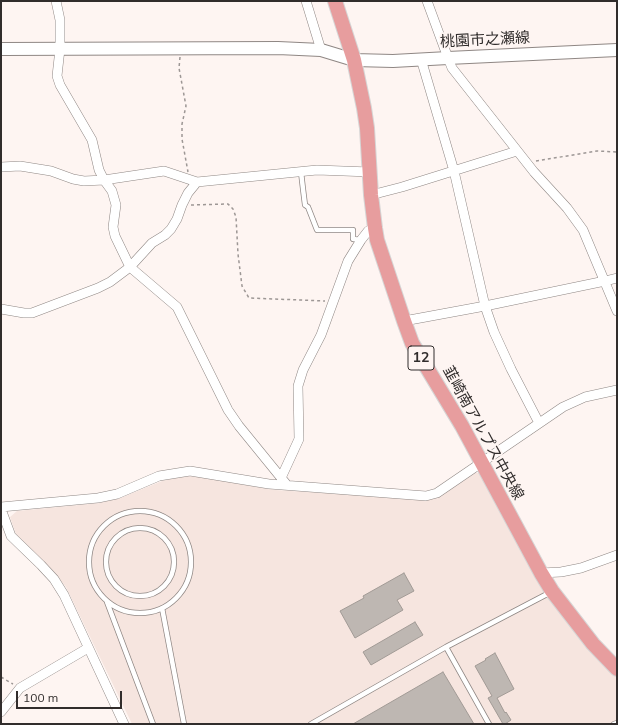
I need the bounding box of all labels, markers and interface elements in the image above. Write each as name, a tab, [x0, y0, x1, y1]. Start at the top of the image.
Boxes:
street label: 桃園市之瀬線	[440, 29, 530, 51]
road number: 12	[408, 346, 434, 370]
street label: 韮崎南アルプス中央線	[439, 363, 527, 503]
scale bar	[18, 683, 124, 709]
text: 100 m	[23, 690, 58, 705]

